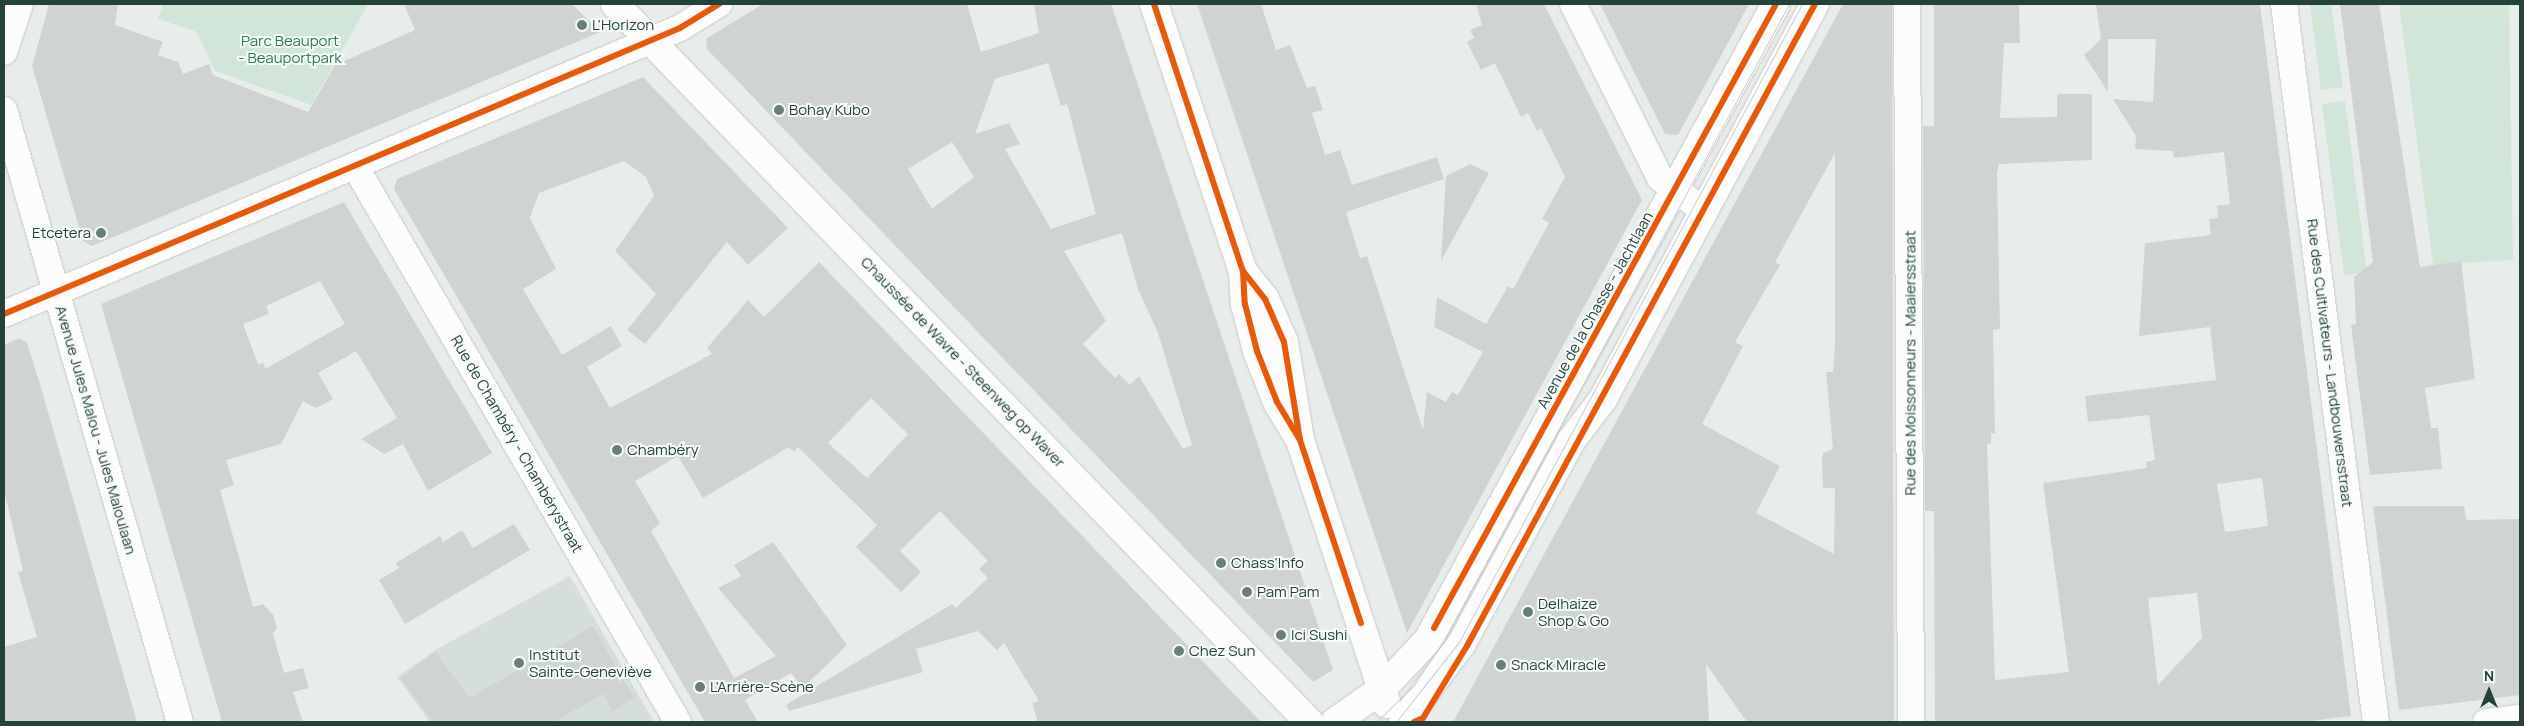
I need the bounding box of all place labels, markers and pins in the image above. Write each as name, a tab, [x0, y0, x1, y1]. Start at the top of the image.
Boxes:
place label: L'Horizon	[592, 16, 654, 34]
marker: L'Horizon	[576, 19, 588, 31]
place label: Bohay Kubo	[789, 101, 870, 119]
marker: Bohay Kubo	[773, 104, 785, 116]
place label: Etcetera	[32, 224, 91, 242]
marker: Etcetera	[95, 227, 107, 239]
place label: Chambéry	[627, 441, 699, 459]
marker: Chambéry	[611, 444, 623, 456]
place label: Chass'Info	[1231, 554, 1304, 572]
marker: Chass'Info	[1215, 557, 1227, 569]
place label: Pam Pam	[1257, 583, 1320, 601]
marker: Pam Pam	[1241, 586, 1253, 598]
place label: Delhaize Shop & Go	[1538, 594, 1609, 629]
marker: Delhaize Shop & Go	[1522, 606, 1534, 618]
place label: Ici Sushi	[1291, 626, 1348, 644]
marker: Ici Sushi	[1275, 629, 1287, 641]
place label: Chez Sun	[1189, 642, 1255, 660]
place label: Institut Sainte-Geneviève	[529, 645, 652, 680]
marker: Chez Sun	[1173, 645, 1185, 657]
place label: Snack Miracle	[1511, 656, 1606, 674]
marker: Institut Sainte-Geneviève	[513, 657, 525, 669]
marker: Snack Miracle	[1495, 659, 1507, 671]
place label: L'Arrière-Scène	[710, 678, 814, 696]
marker: L'Arrière-Scène	[694, 681, 706, 693]

